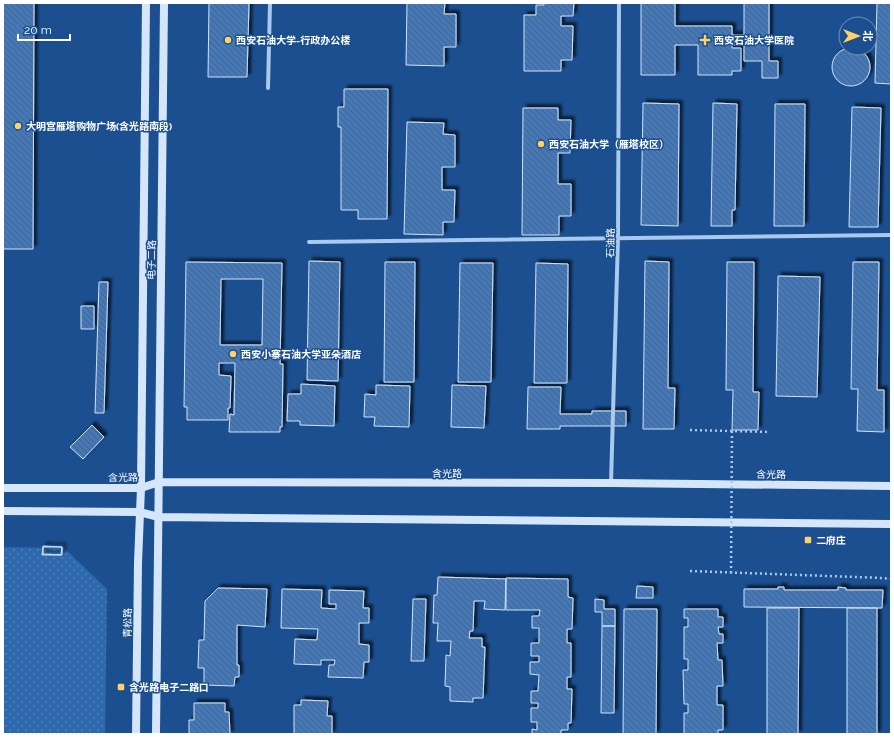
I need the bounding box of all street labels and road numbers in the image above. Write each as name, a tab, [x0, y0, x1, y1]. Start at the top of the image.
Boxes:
street label: 石油路	[605, 228, 616, 258]
street label: 电子二路	[146, 240, 157, 280]
street label: 含光路	[432, 468, 462, 479]
street label: 含光路	[756, 469, 786, 480]
street label: 含光路	[108, 472, 138, 483]
street label: 青松路	[122, 608, 133, 638]

